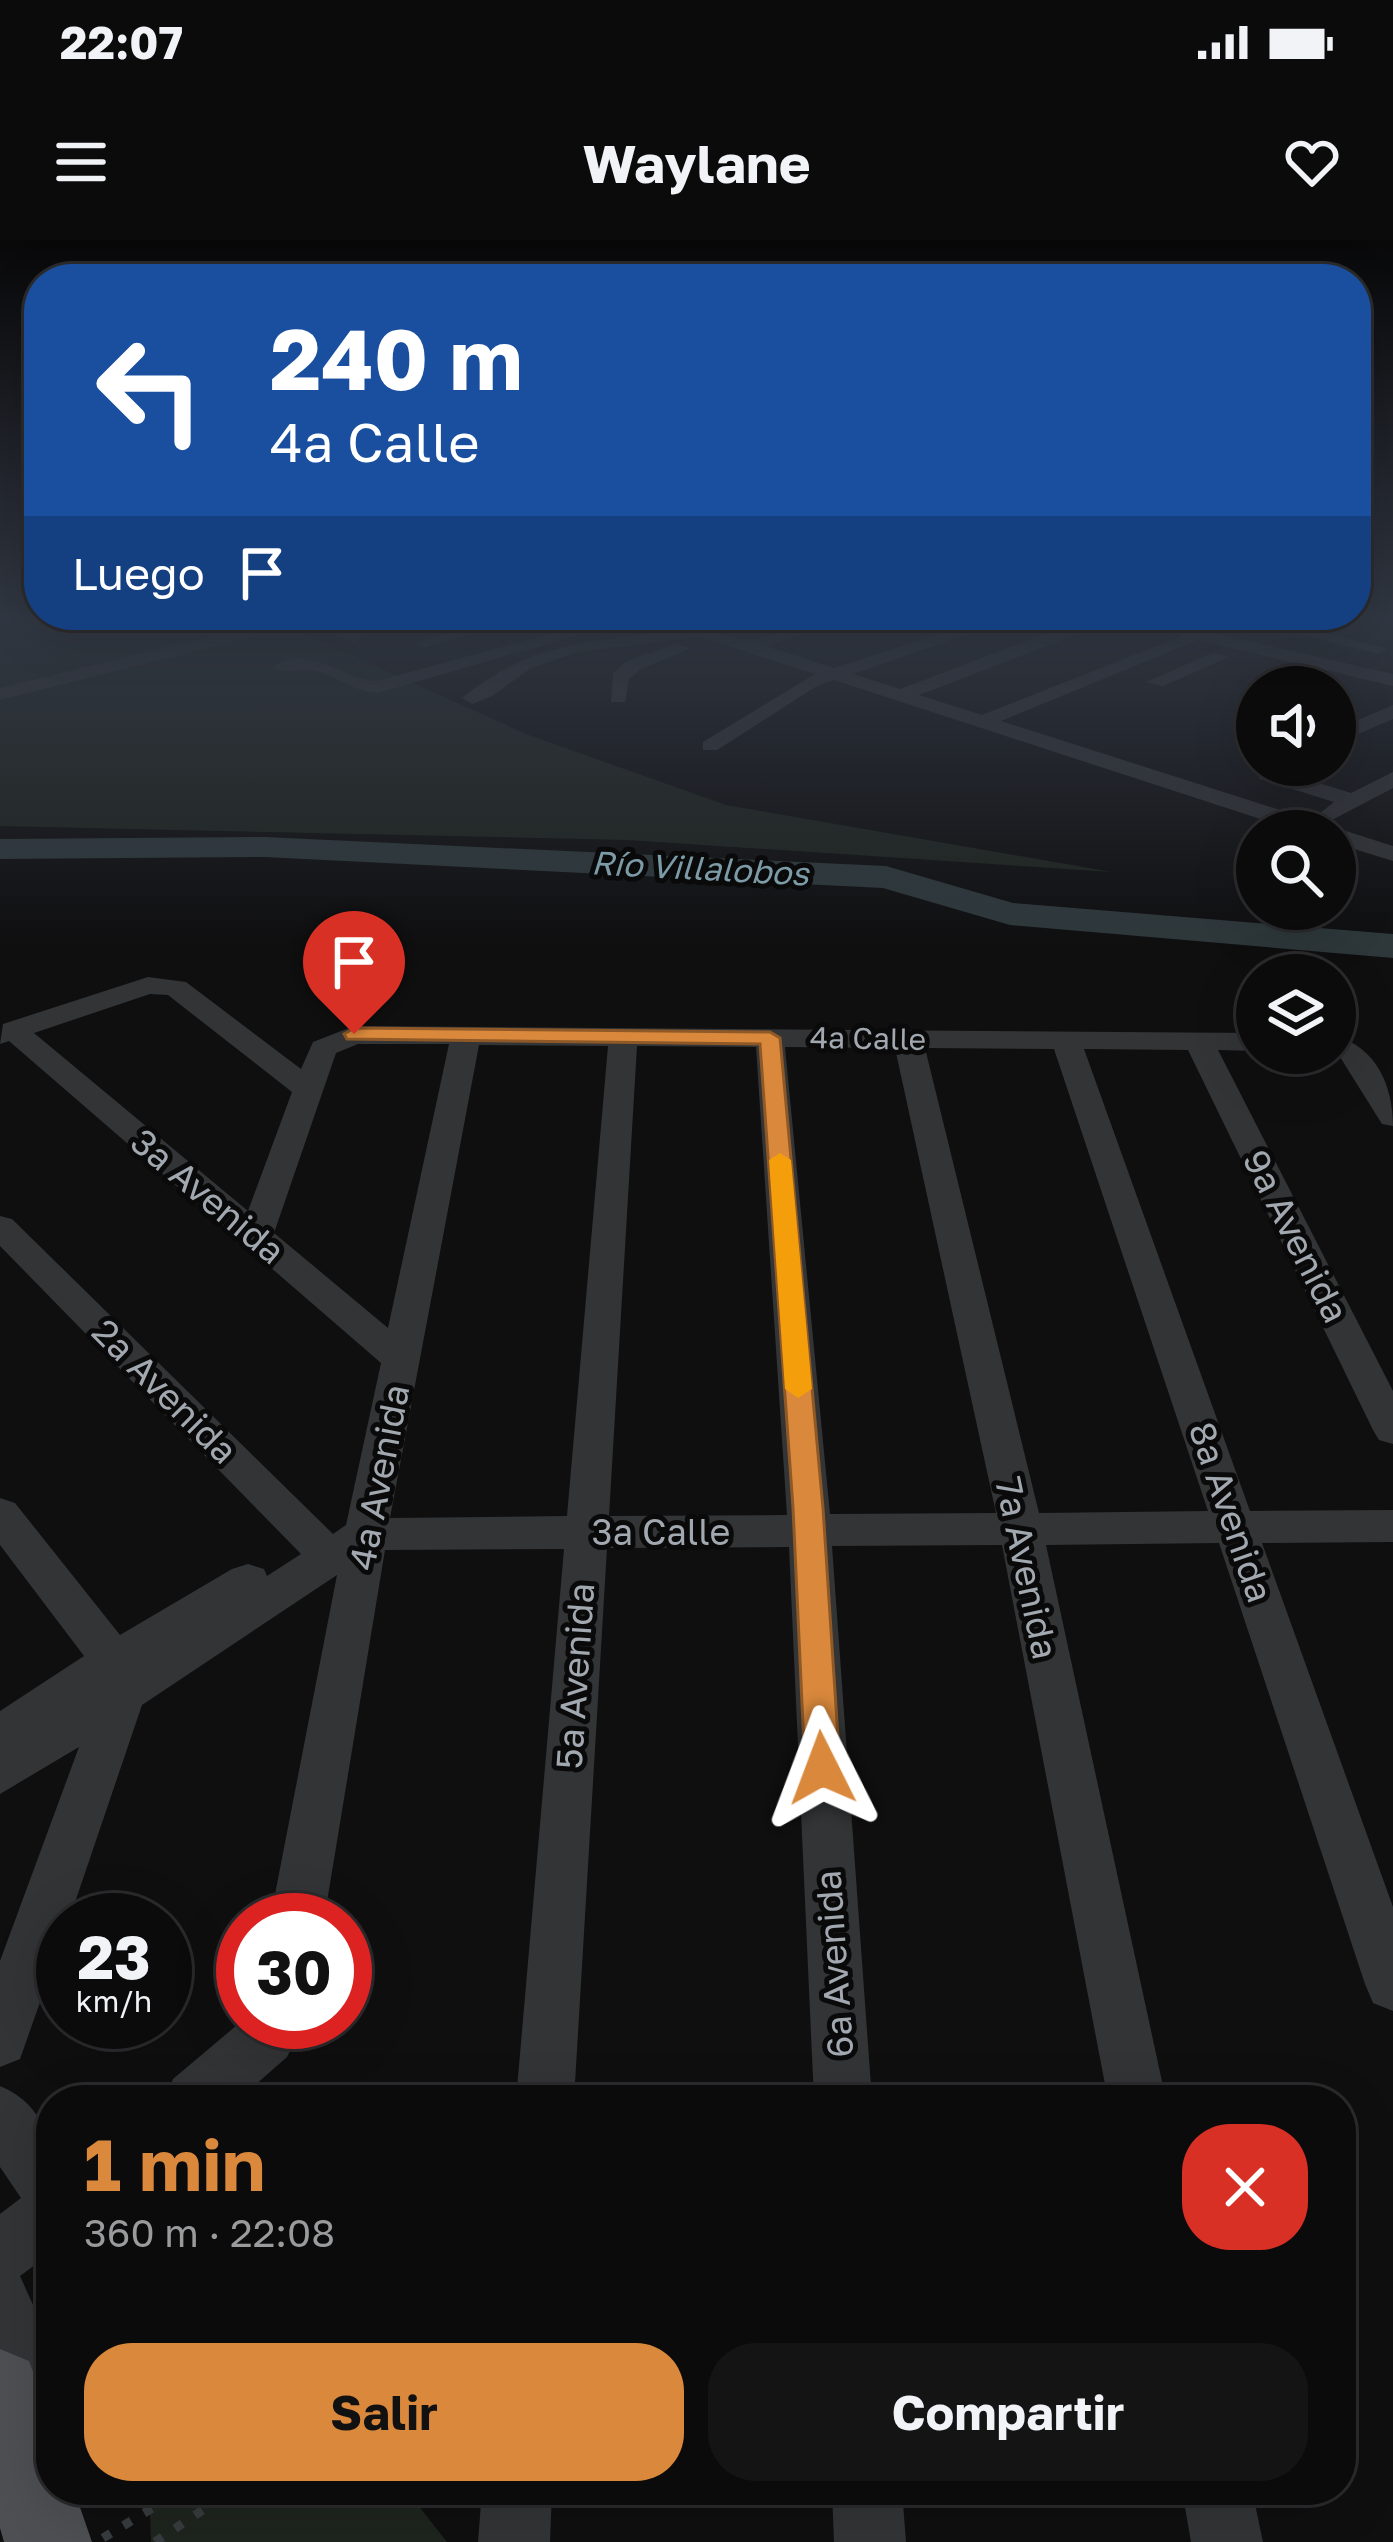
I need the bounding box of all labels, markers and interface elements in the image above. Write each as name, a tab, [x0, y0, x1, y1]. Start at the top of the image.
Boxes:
text: 22:07	[60, 15, 183, 69]
icon: menu	[48, 129, 114, 195]
icon: heart	[1279, 129, 1345, 195]
text: Waylane	[582, 130, 811, 195]
text: 240 m	[270, 308, 523, 408]
icon: left	[72, 312, 228, 468]
text: 4a Calle	[270, 409, 480, 474]
icon: arrive	[229, 540, 295, 606]
text: Luego	[72, 546, 205, 600]
map controls	[1236, 666, 1356, 1074]
button: sound	[1236, 666, 1356, 786]
button: search	[1236, 810, 1356, 930]
water label: Río Villalobos	[590, 842, 811, 893]
pin	[303, 911, 405, 1034]
icon: arrive	[321, 929, 387, 995]
button: layers	[1236, 954, 1356, 1074]
street label: 4a Calle	[810, 1019, 927, 1057]
street label: 3a Avenida	[123, 1119, 294, 1272]
street label: 9a Avenida	[1235, 1142, 1358, 1329]
street label: 2a Avenida	[84, 1309, 247, 1472]
street label: 4a Avenida	[339, 1381, 418, 1573]
street label: 8a Avenida	[1181, 1416, 1282, 1608]
street label: 7a Avenida	[987, 1473, 1068, 1663]
street label: 3a Calle	[592, 1510, 730, 1553]
street label: 5a Avenida	[547, 1581, 602, 1771]
position arrow	[759, 1705, 885, 1831]
street label: 6a Avenida	[806, 1869, 861, 2059]
speed limit sign: 30	[216, 1893, 372, 2049]
text: 23	[77, 1920, 151, 1992]
text: km/h	[76, 1983, 152, 2019]
text: 1 min	[84, 2120, 265, 2207]
button: close	[1182, 2124, 1308, 2250]
text: 360 m · 22:08	[84, 2209, 335, 2256]
button: Salir	[84, 2343, 684, 2481]
button: Compartir	[708, 2343, 1308, 2481]

